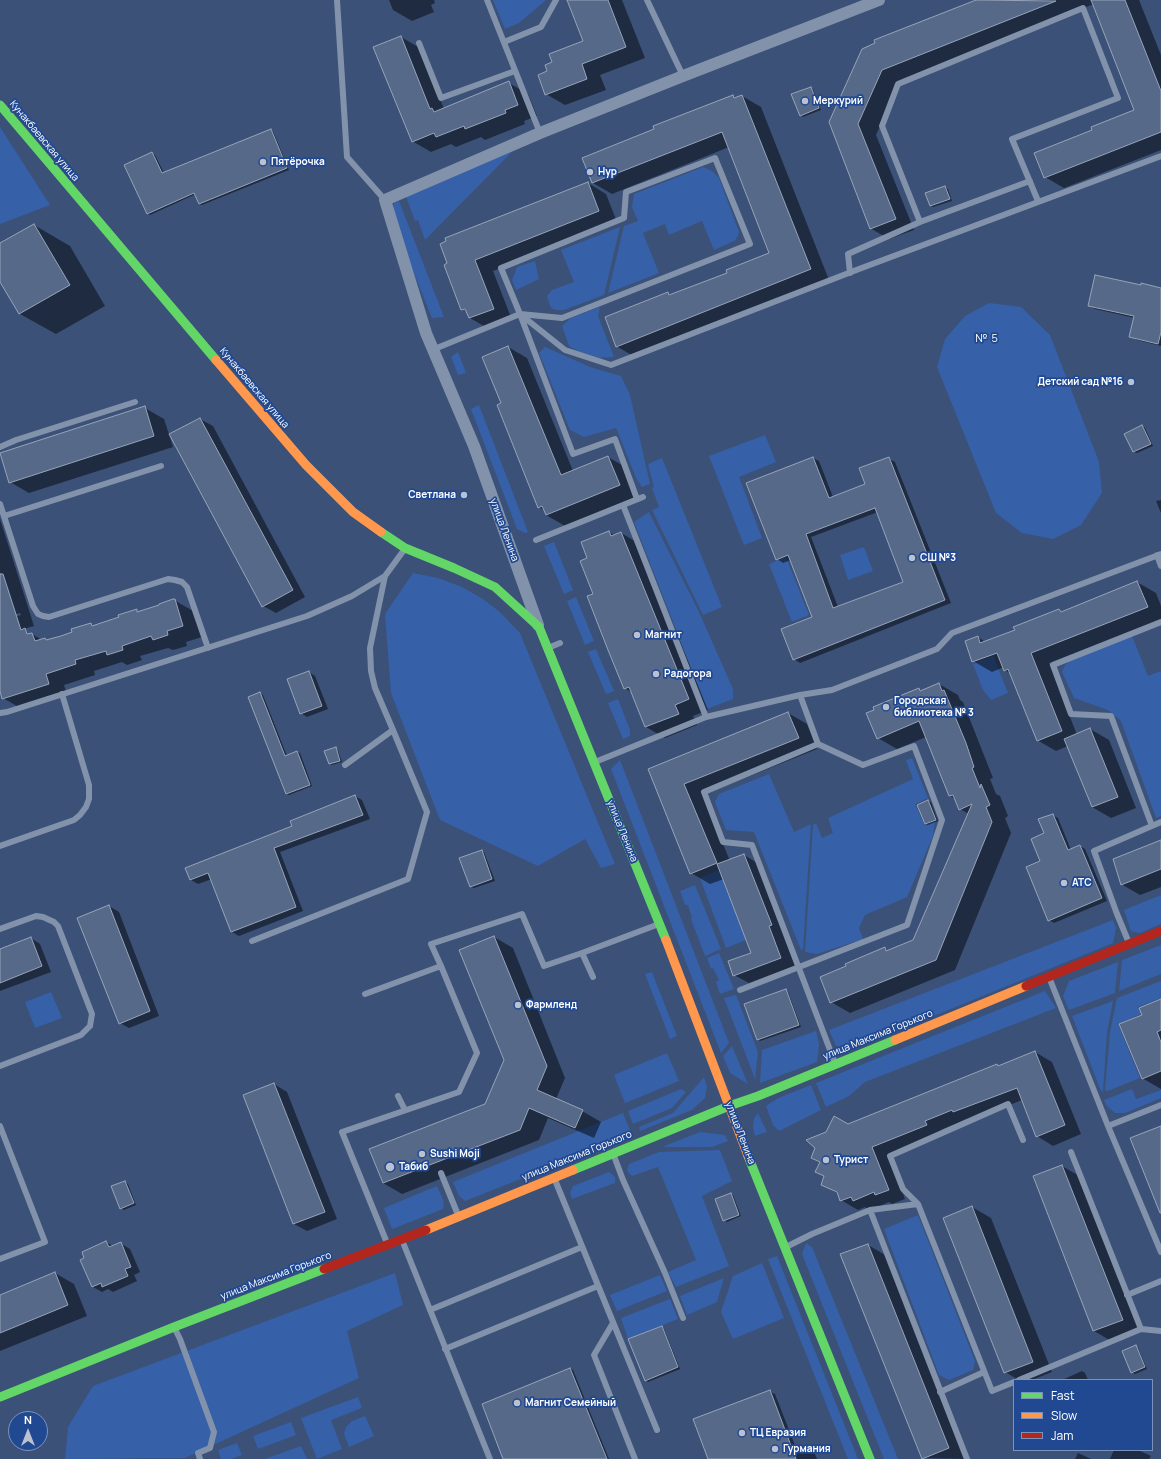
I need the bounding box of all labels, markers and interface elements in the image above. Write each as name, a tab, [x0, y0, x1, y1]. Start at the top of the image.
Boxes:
place label: Меркурий	[813, 95, 863, 107]
marker: Меркурий	[800, 96, 810, 106]
street label: Кунакбаевская улица	[7, 98, 81, 184]
place label: Пятёрочка	[271, 156, 325, 168]
marker: Пятёрочка	[258, 157, 268, 167]
place label: Нур	[598, 166, 617, 178]
marker: Нур	[585, 167, 595, 177]
district label: № 5	[975, 332, 999, 346]
street label: Кунакбаевская улица	[217, 345, 291, 431]
place label: Детский сад №16	[1037, 376, 1123, 388]
marker: Детский сад №16	[1126, 377, 1136, 387]
place label: Светлана	[408, 489, 456, 501]
marker: Светлана	[459, 490, 469, 500]
street label: улица Ленина	[487, 497, 521, 563]
place label: СШ №3	[920, 552, 956, 564]
marker: СШ №3	[907, 553, 917, 563]
place label: Магнит	[645, 629, 682, 641]
marker: Магнит	[632, 630, 642, 640]
place label: Радогора	[664, 668, 711, 680]
marker: Радогора	[651, 669, 661, 679]
place label: Городская библиотека № 3	[894, 695, 974, 718]
marker: Городская библиотека № 3	[881, 702, 891, 712]
street label: улица Ленина	[604, 798, 640, 864]
place label: АТС	[1072, 877, 1092, 889]
marker: АТС	[1059, 878, 1069, 888]
place label: Фармленд	[526, 999, 577, 1011]
marker: Фармленд	[513, 1000, 523, 1010]
street label: улица Максима Горького	[821, 1007, 935, 1063]
street label: улица Ленина	[723, 1100, 757, 1166]
street label: улица Максима Горького	[520, 1128, 634, 1184]
place label: Sushi Moji	[430, 1148, 480, 1160]
marker: Sushi Moji	[417, 1149, 427, 1159]
place label: Турист	[834, 1154, 868, 1166]
marker: Турист	[821, 1155, 831, 1165]
marker: Табиб	[384, 1161, 396, 1173]
place label: Табиб	[399, 1161, 428, 1173]
street label: улица Максима Горького	[219, 1249, 333, 1303]
legend	[1013, 1379, 1153, 1451]
text: Fast	[1051, 1387, 1075, 1404]
place label: Магнит Семейный	[525, 1397, 616, 1409]
marker: Магнит Семейный	[512, 1398, 522, 1408]
text: Slow	[1051, 1407, 1077, 1424]
north arrow	[8, 1411, 48, 1451]
text: N	[24, 1412, 32, 1427]
place label: ТЦ Евразия	[750, 1427, 806, 1439]
text: Jam	[1051, 1427, 1073, 1444]
marker: ТЦ Евразия	[737, 1428, 747, 1438]
place label: Гурмания	[783, 1443, 831, 1455]
marker: Гурмания	[770, 1444, 780, 1454]

